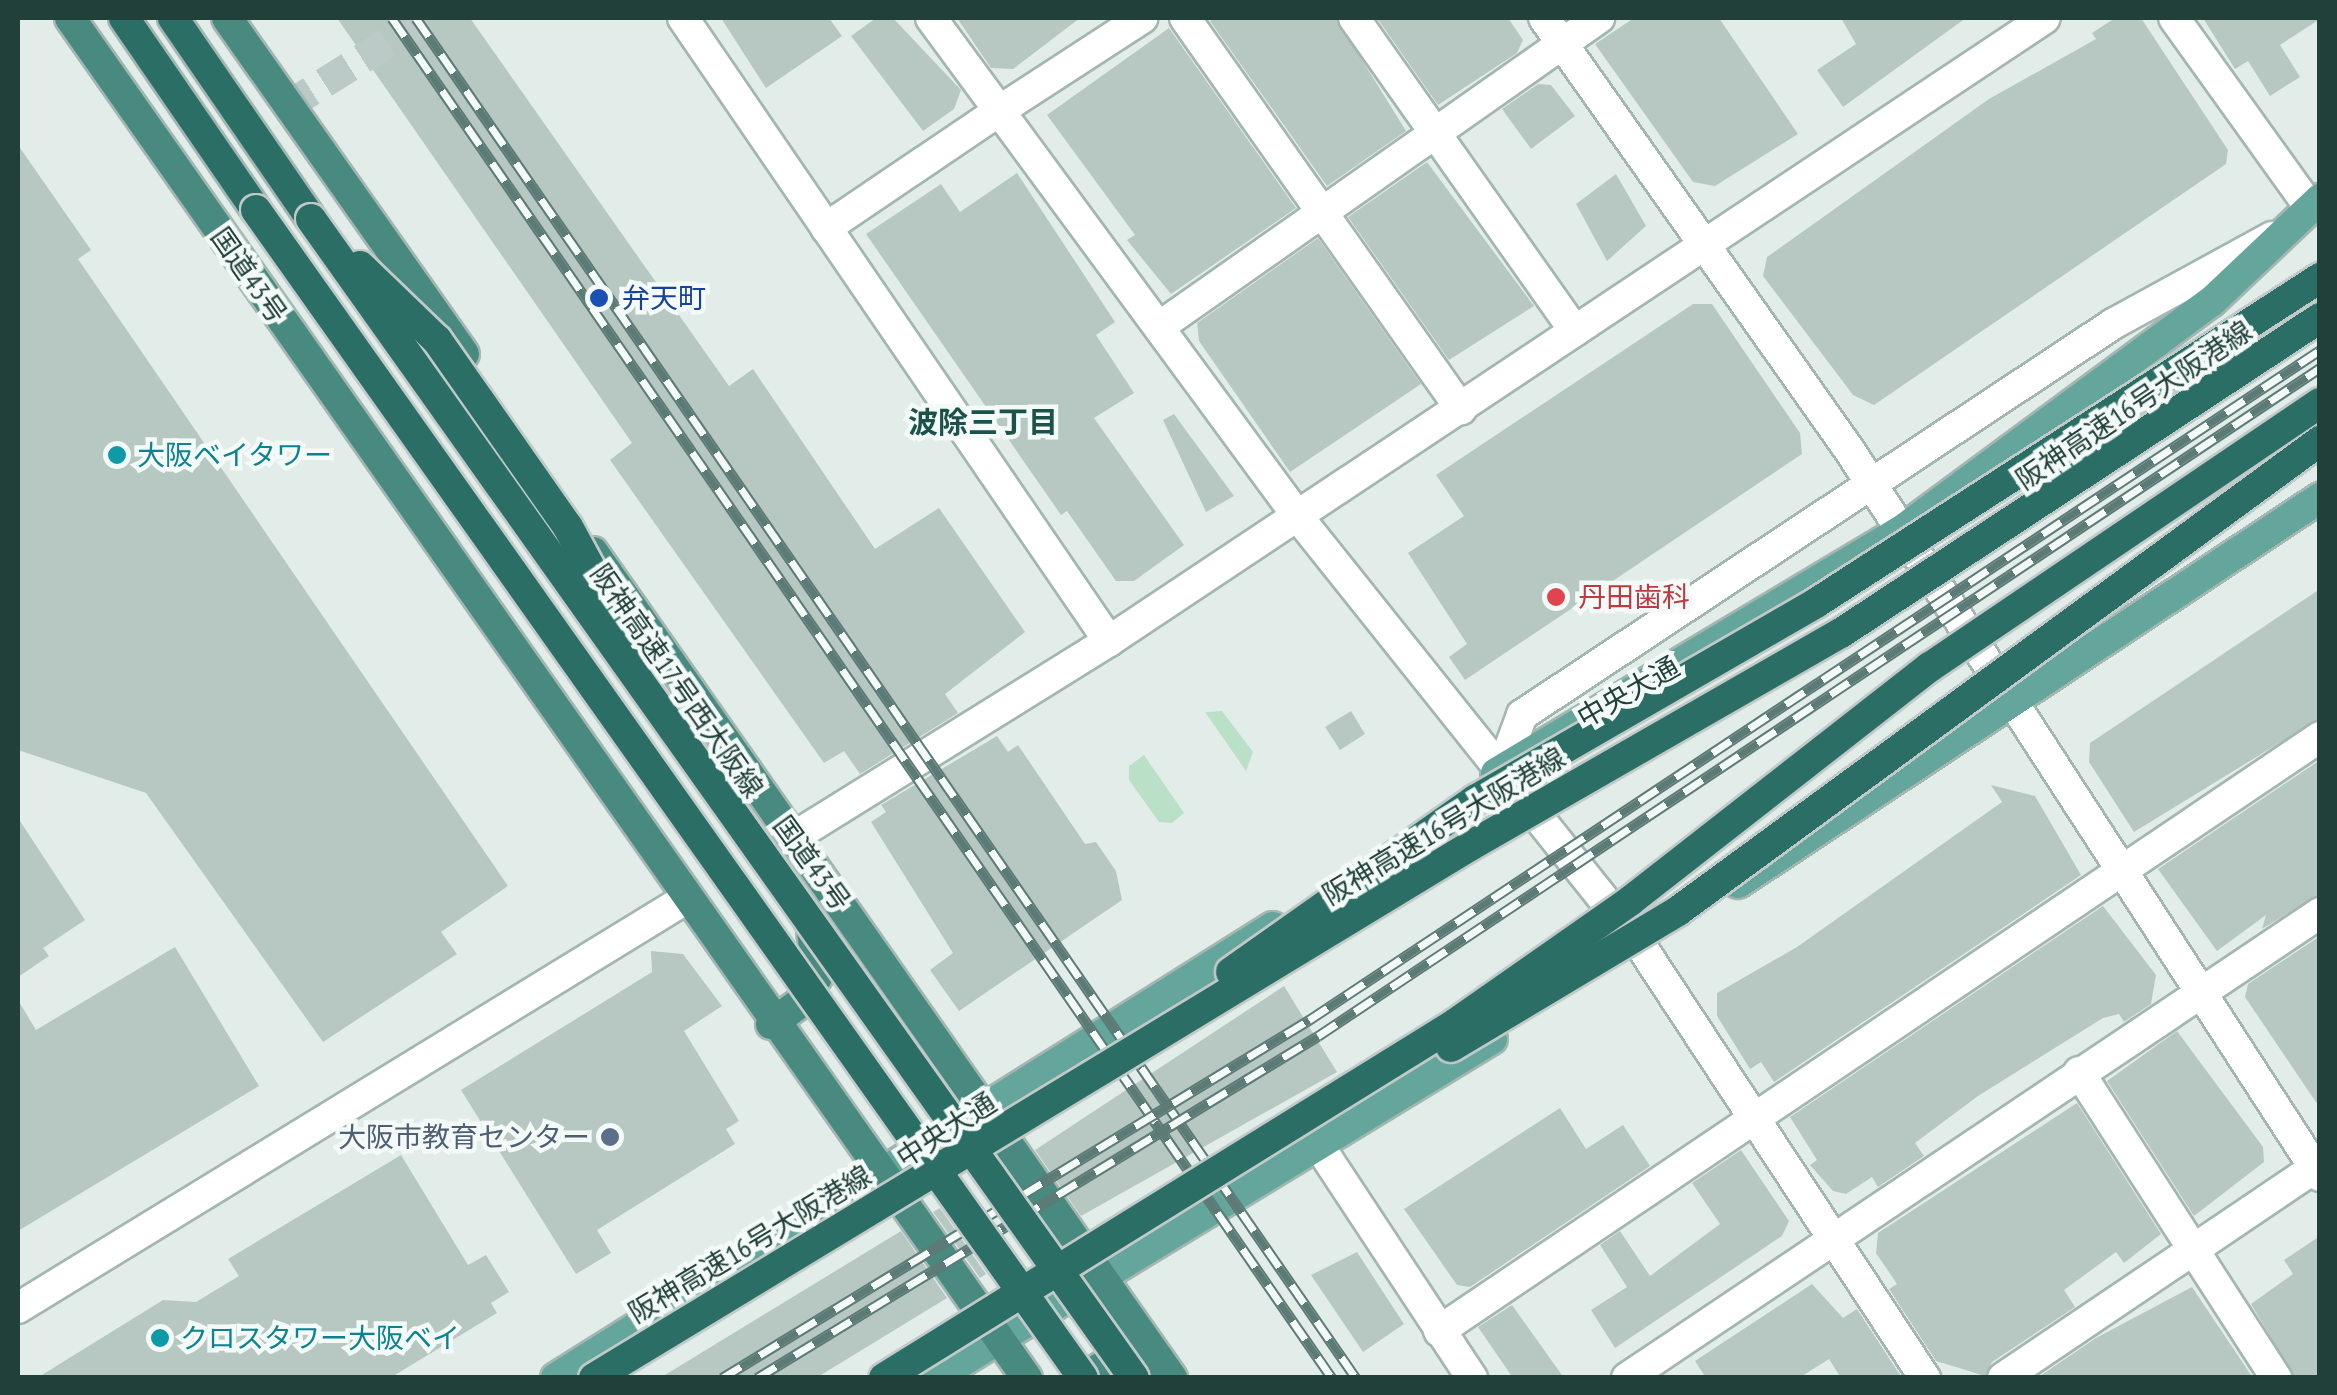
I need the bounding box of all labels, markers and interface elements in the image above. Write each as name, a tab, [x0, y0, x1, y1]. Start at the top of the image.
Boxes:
street label: 国道43号	[204, 221, 294, 329]
place label: 弁天町	[622, 281, 706, 315]
marker: 弁天町	[586, 285, 612, 311]
street label: 阪神高速16号大阪港線	[2010, 314, 2258, 496]
district label: 波除三丁目	[908, 404, 1058, 440]
place label: 大阪ベイタワー	[137, 438, 333, 472]
marker: 大阪ベイタワー	[106, 444, 128, 466]
street label: 阪神高速17号西大阪線	[584, 558, 770, 804]
place label: 丹田歯科	[1578, 580, 1690, 614]
marker: 丹田歯科	[1543, 584, 1569, 610]
street label: 中央大通	[1571, 649, 1685, 735]
street label: 阪神高速16号大阪港線	[1317, 740, 1571, 912]
street label: 国道43号	[766, 809, 858, 917]
street label: 中央大通	[890, 1085, 1002, 1175]
place label: 大阪市教育センター	[338, 1120, 590, 1154]
marker: 大阪市教育センター	[599, 1126, 621, 1148]
street label: 阪神高速16号大阪港線	[623, 1158, 877, 1330]
place label: クロスタワー大阪ベイ	[180, 1321, 460, 1355]
marker: クロスタワー大阪ベイ	[149, 1327, 171, 1349]

